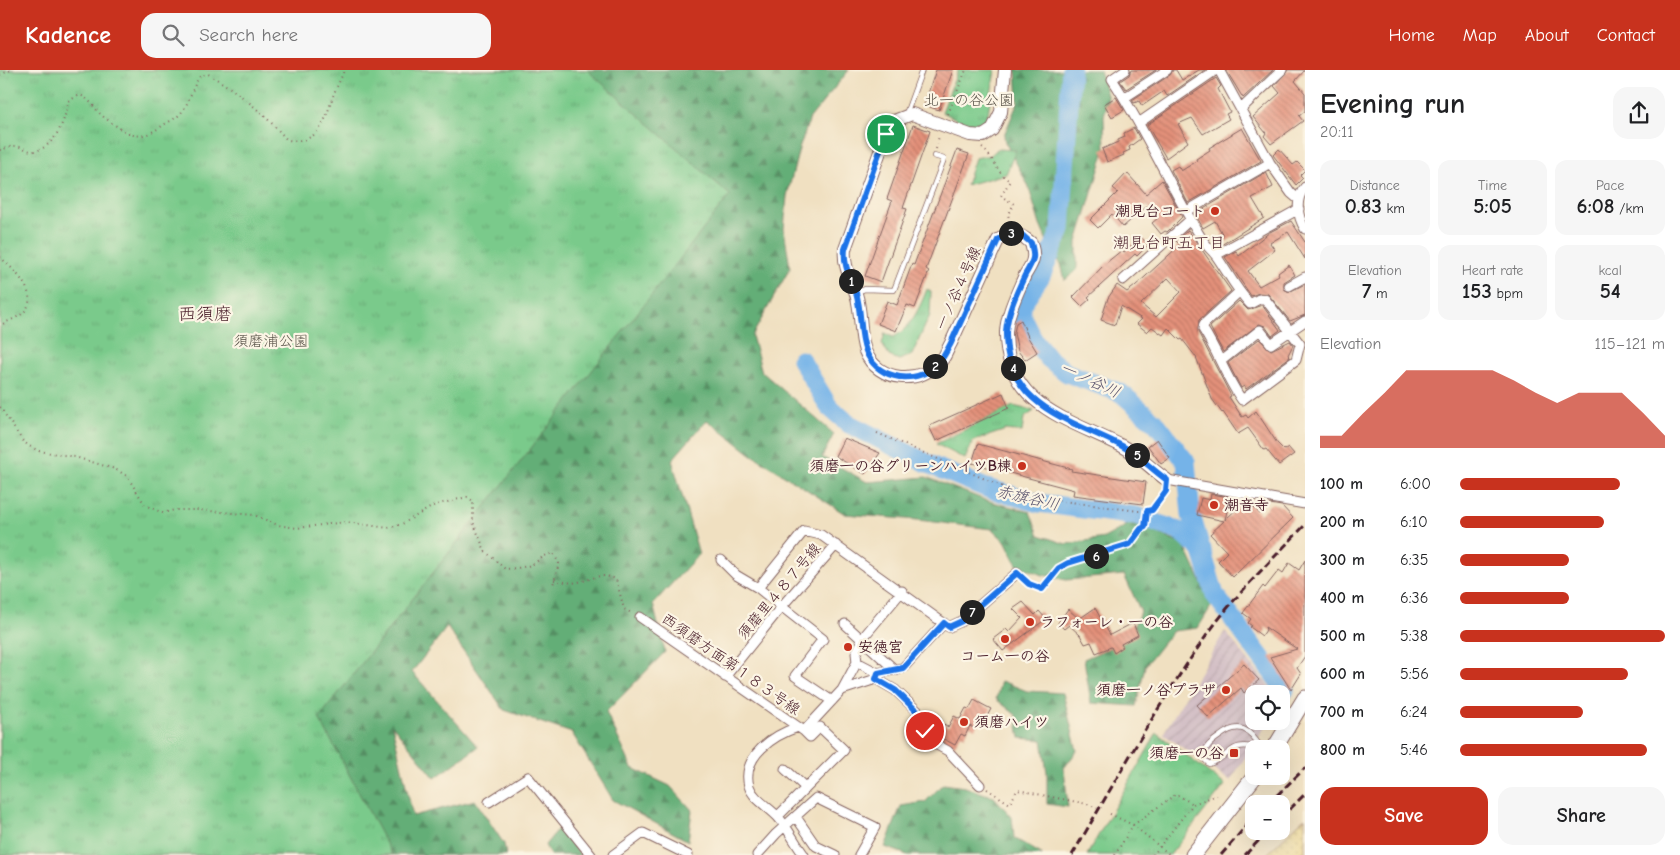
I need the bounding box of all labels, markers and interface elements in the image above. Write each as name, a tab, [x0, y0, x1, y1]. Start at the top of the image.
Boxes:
search box	[141, 13, 491, 58]
text: Kadence	[25, 21, 111, 49]
icon: search	[159, 21, 187, 49]
text: Search here	[199, 24, 298, 46]
text: Home	[1388, 25, 1435, 46]
text: Map	[1463, 25, 1497, 46]
text: About	[1525, 25, 1569, 46]
text: Contact	[1597, 25, 1655, 46]
button: share	[1613, 87, 1665, 139]
text: Evening run	[1320, 88, 1465, 120]
park label: 北一の谷公園	[924, 91, 1014, 109]
pin	[865, 113, 907, 155]
icon: arrive	[872, 120, 900, 148]
text: 20:11	[1320, 123, 1354, 141]
text: Distance	[1350, 177, 1400, 194]
text: Time	[1478, 177, 1507, 194]
text: Pace	[1596, 177, 1624, 194]
text: 0.83	[1345, 194, 1382, 218]
text: 5:05	[1473, 194, 1512, 218]
text: 6:08	[1577, 194, 1615, 218]
text: km	[1382, 200, 1405, 217]
text: /km	[1615, 200, 1644, 217]
place label: 潮見台コート	[1115, 202, 1205, 220]
marker: 潮見台コート	[1209, 205, 1221, 217]
pin: 3	[998, 220, 1024, 246]
text: 3	[1008, 225, 1015, 242]
district label: 潮見台町五丁目	[1113, 234, 1225, 252]
street label: 一ノ谷４号線	[931, 243, 985, 333]
text: Elevation	[1348, 262, 1402, 279]
text: Heart rate	[1462, 262, 1523, 279]
text: kcal	[1598, 262, 1622, 279]
pin: 1	[838, 268, 864, 294]
text: 1	[849, 273, 854, 290]
text: 7	[1362, 279, 1371, 303]
text: 153	[1462, 279, 1492, 303]
text: 54	[1600, 279, 1621, 303]
text: m	[1371, 285, 1388, 302]
text: bpm	[1492, 285, 1523, 302]
district label: 西須磨	[178, 304, 232, 325]
park label: 須磨浦公園	[233, 332, 309, 350]
text: Elevation	[1320, 335, 1381, 353]
text: 115–121 m	[1594, 335, 1665, 353]
pin: 2	[922, 354, 948, 378]
pin: 4	[1000, 356, 1026, 380]
text: 2	[932, 358, 939, 375]
water label: 一ノ谷川	[1057, 358, 1123, 402]
text: 4	[1010, 360, 1017, 377]
pin: 5	[1124, 442, 1150, 468]
text: 5	[1134, 447, 1141, 464]
place label: 須磨一の谷グリーンハイツB棟	[809, 457, 1012, 475]
marker: 須磨一の谷グリーンハイツB棟	[1016, 460, 1028, 472]
text: 100 m	[1320, 475, 1363, 493]
text: 6:00	[1400, 475, 1431, 493]
water label: 赤旗谷川	[995, 482, 1061, 514]
place label: 潮音寺	[1224, 496, 1269, 514]
marker: 潮音寺	[1208, 499, 1220, 511]
text: 200 m	[1320, 513, 1365, 531]
text: 6:10	[1400, 513, 1428, 531]
street label: 須磨里４８７号線	[734, 539, 824, 643]
pin: 6	[1084, 544, 1108, 568]
text: 6	[1093, 548, 1100, 565]
text: 300 m	[1320, 551, 1365, 569]
text: 6:35	[1400, 551, 1428, 569]
text: 400 m	[1320, 589, 1364, 607]
text: 6:36	[1400, 589, 1428, 607]
pin: 7	[960, 600, 984, 624]
text: 7	[969, 604, 976, 621]
street label: 西須磨方面第１８３号線	[658, 609, 804, 719]
place label: ラフォーレ・一の谷	[1040, 613, 1173, 631]
marker: ラフォーレ・一の谷	[1024, 616, 1036, 628]
text: 500 m	[1320, 627, 1365, 645]
text: 5:38	[1400, 627, 1428, 645]
marker: コーム一の谷	[999, 633, 1011, 645]
place label: 安徳宮	[858, 638, 903, 656]
marker: 安徳宮	[842, 641, 854, 653]
place label: コーム一の谷	[960, 647, 1050, 665]
text: 600 m	[1320, 665, 1365, 683]
text: 5:56	[1400, 665, 1429, 683]
place label: 須磨一ノ谷プラザ	[1096, 681, 1216, 699]
marker: 須磨一ノ谷プラザ	[1220, 684, 1232, 696]
map controls	[1245, 685, 1290, 840]
button: locate	[1245, 685, 1290, 730]
text: 700 m	[1320, 703, 1364, 721]
text: 6:24	[1400, 703, 1428, 721]
pin	[904, 710, 946, 752]
place label: 須磨ハイツ	[974, 713, 1049, 731]
marker: 須磨ハイツ	[958, 716, 970, 728]
icon: check	[911, 717, 939, 745]
button: +	[1245, 740, 1290, 785]
text: 800 m	[1320, 741, 1365, 759]
text: 5:46	[1400, 741, 1428, 759]
place label: 須磨一の谷	[1149, 744, 1224, 762]
marker: 須磨一の谷	[1228, 747, 1240, 759]
button: Save	[1320, 787, 1488, 845]
button: Share	[1498, 787, 1665, 845]
button: −	[1245, 795, 1290, 840]

